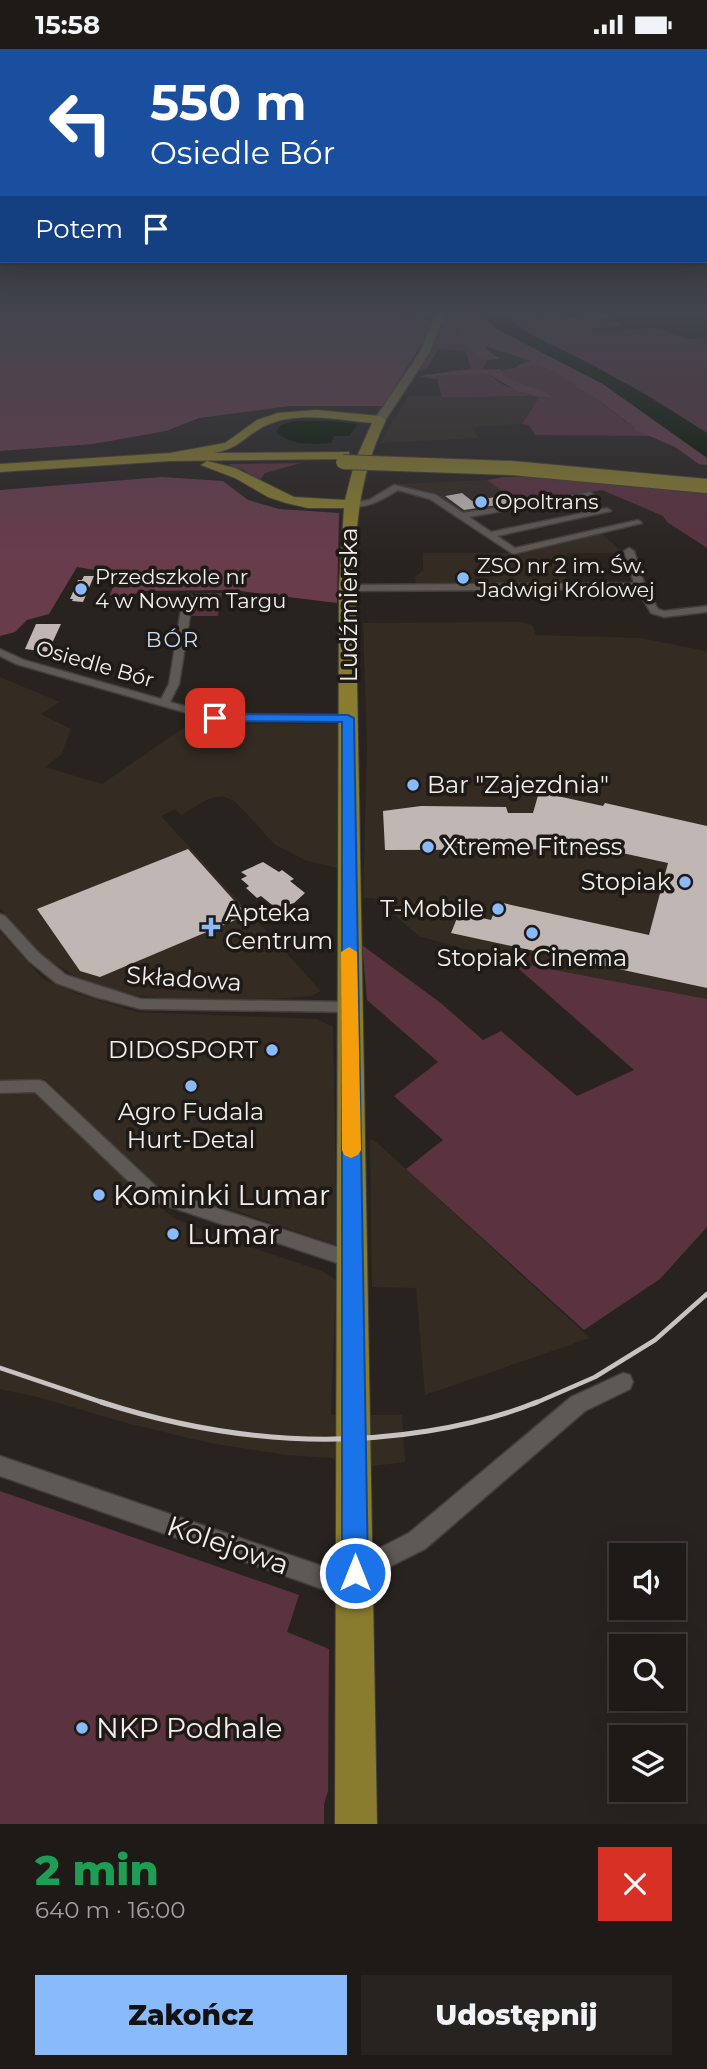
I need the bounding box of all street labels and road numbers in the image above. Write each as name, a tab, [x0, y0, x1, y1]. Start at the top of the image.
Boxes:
street label: Ludźmierska	[334, 528, 363, 682]
street label: Osiedle Bór	[33, 635, 157, 692]
street label: Składowa	[125, 960, 243, 997]
street label: Kolejowa	[163, 1508, 293, 1582]

